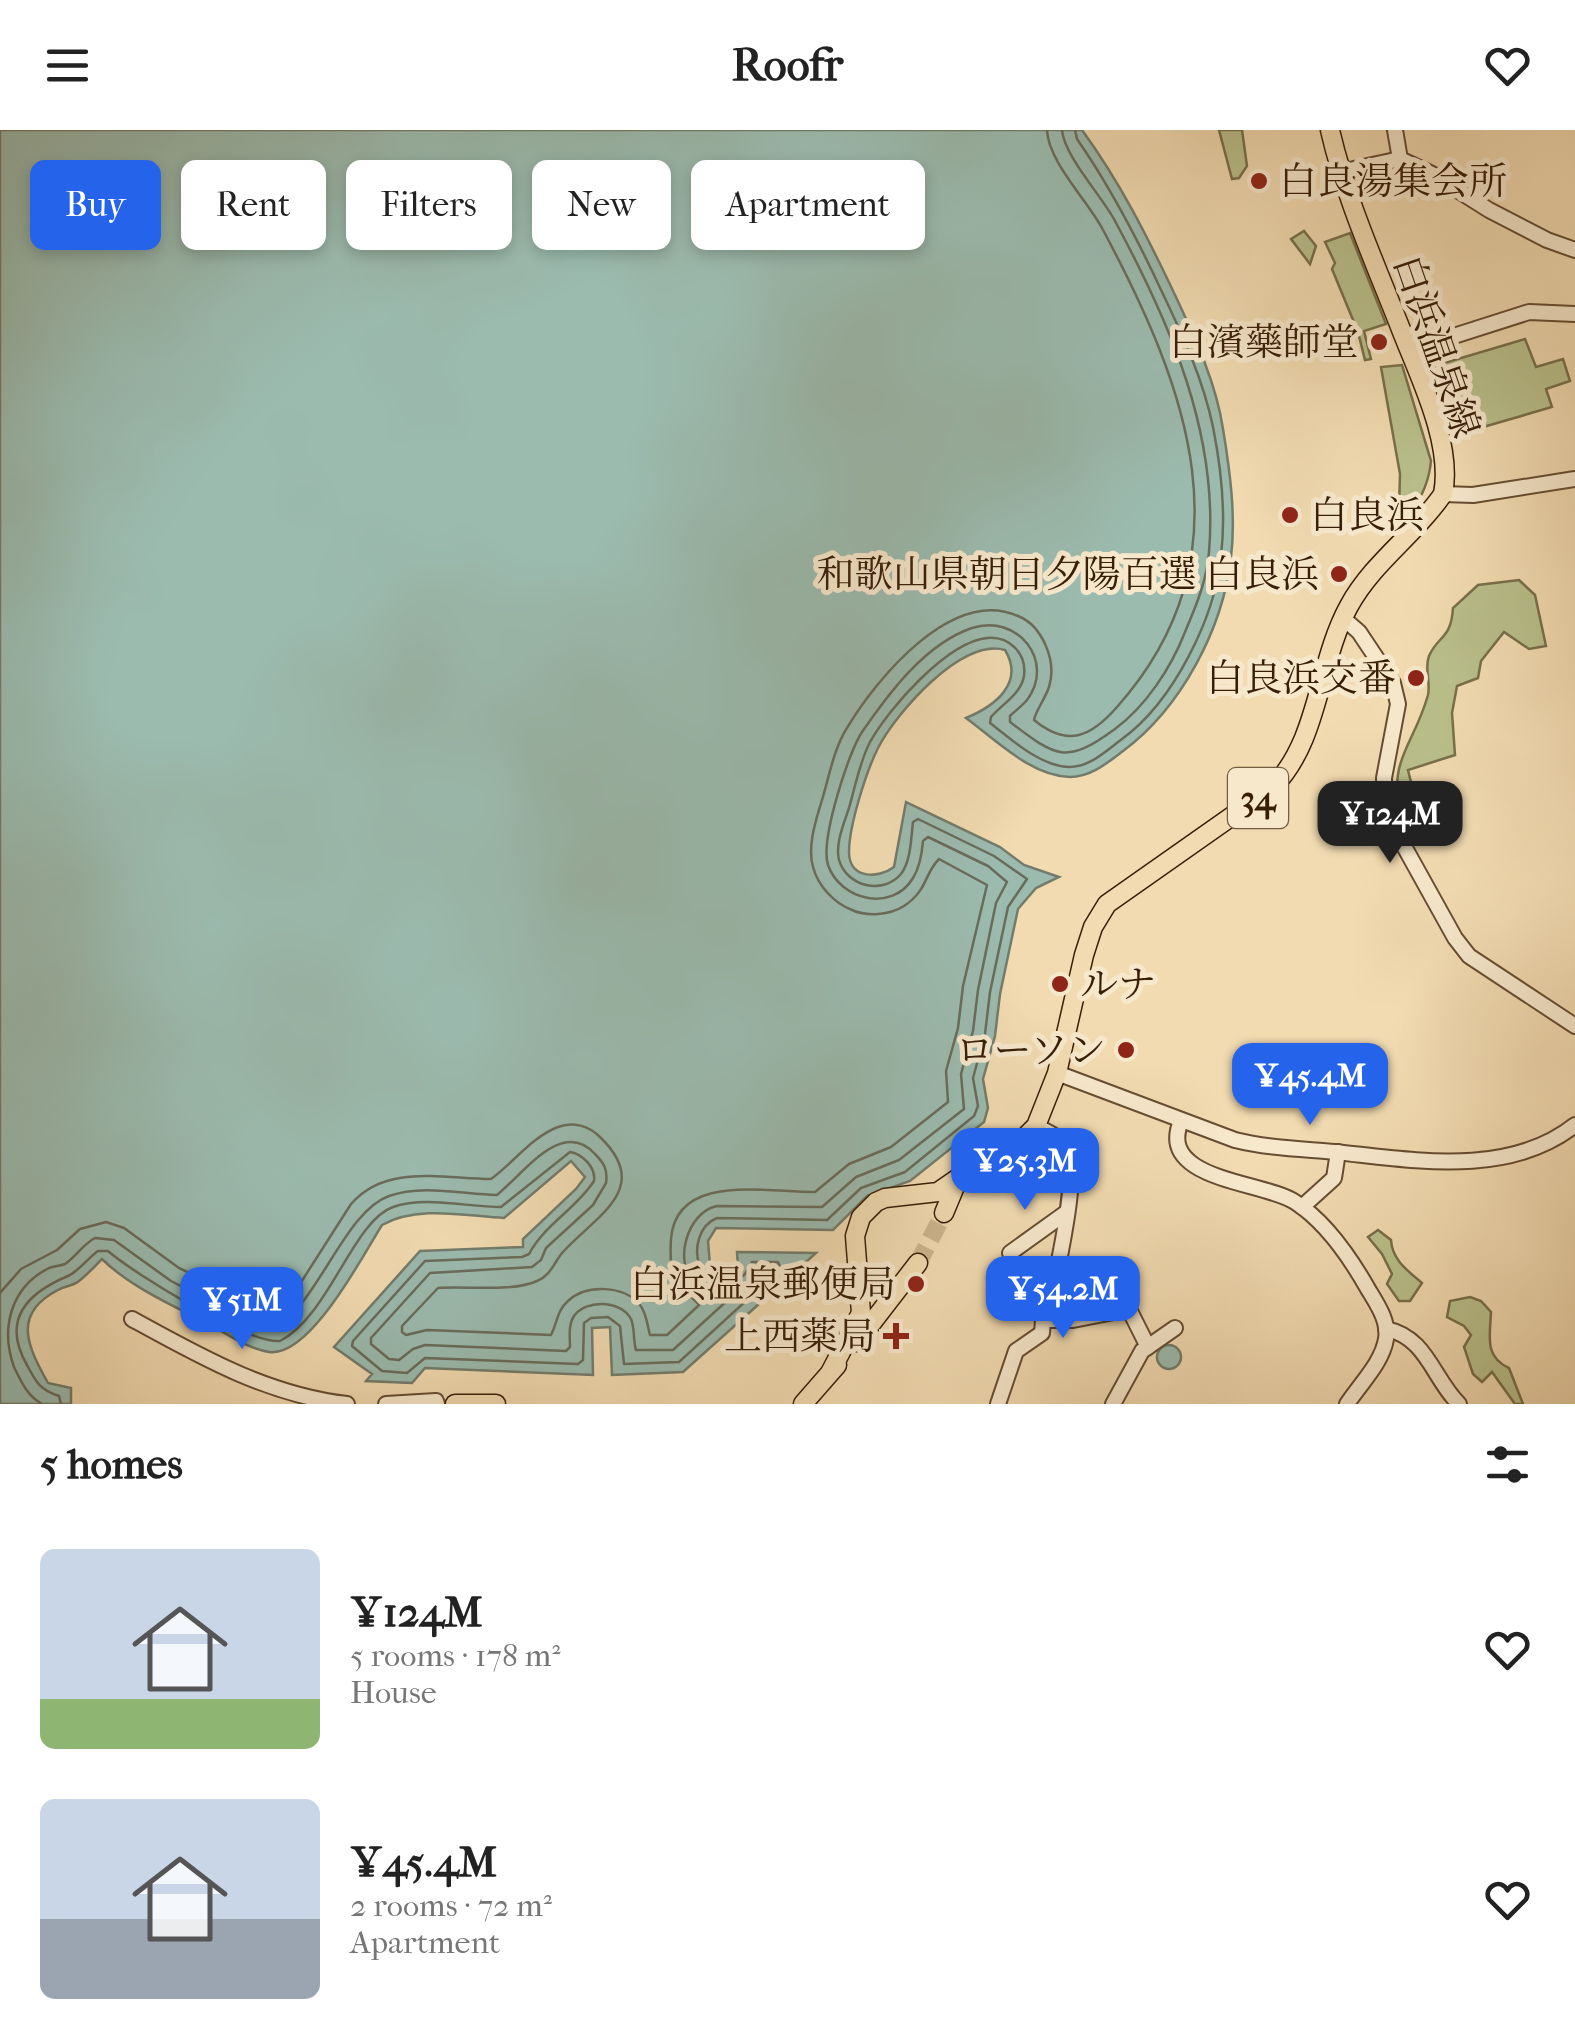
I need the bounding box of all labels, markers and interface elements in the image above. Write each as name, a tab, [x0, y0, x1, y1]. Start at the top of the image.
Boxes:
icon: menu	[40, 38, 95, 93]
icon: heart	[1480, 38, 1535, 93]
text: Roofr	[732, 39, 843, 92]
place label: 白良湯集会所	[1279, 159, 1507, 204]
chip: Buy	[30, 160, 161, 250]
chip: Rent	[181, 160, 326, 250]
chip: Filters	[346, 160, 512, 250]
chip: New	[532, 160, 671, 250]
chip: Apartment	[691, 160, 925, 250]
marker: 白良湯集会所	[1248, 170, 1270, 192]
street label: 白浜温泉線	[1384, 249, 1489, 443]
place label: 白濱藥師堂	[1169, 320, 1359, 365]
marker: 白濱藥師堂	[1368, 331, 1390, 353]
place label: 白良浜	[1310, 493, 1424, 538]
marker: 白良浜	[1279, 504, 1301, 526]
place label: 和歌山県朝日夕陽百選 白良浜	[817, 552, 1319, 597]
marker: 和歌山県朝日夕陽百選 白良浜	[1328, 563, 1350, 585]
place label: 白良浜交番	[1206, 656, 1396, 701]
marker: 白良浜交番	[1405, 667, 1427, 689]
road number: 34	[1228, 768, 1288, 828]
pin: ¥124M	[1320, 781, 1460, 866]
text: ¥124M	[1340, 795, 1440, 832]
place label: ルナ	[1080, 962, 1156, 1007]
marker: ルナ	[1049, 973, 1071, 995]
place label: ローソン	[956, 1028, 1106, 1073]
marker: ローソン	[1115, 1039, 1137, 1061]
pin: ¥45.4M	[1229, 1043, 1391, 1128]
text: ¥45.4M	[1254, 1057, 1366, 1094]
pin: ¥25.3M	[944, 1128, 1106, 1213]
text: ¥25.3M	[973, 1142, 1077, 1179]
pin: ¥54.2M	[982, 1256, 1144, 1341]
place label: 白浜温泉郵便局	[630, 1262, 896, 1307]
pin: ¥51M	[183, 1267, 301, 1352]
text: ¥54.2M	[1008, 1270, 1118, 1307]
marker: 白浜温泉郵便局	[905, 1273, 927, 1295]
text: ¥51M	[202, 1281, 282, 1318]
place label: 上西薬局	[724, 1314, 876, 1359]
marker: 上西薬局	[885, 1325, 907, 1347]
icon: filters	[1480, 1437, 1535, 1492]
text: 5 homes	[40, 1440, 183, 1489]
text: ¥124M	[350, 1588, 482, 1637]
icon: home	[120, 1589, 240, 1709]
icon: heart	[1480, 1622, 1535, 1677]
text: 5 rooms · 178 m²	[350, 1637, 560, 1674]
text: House	[350, 1674, 437, 1711]
text: ¥45.4M	[350, 1838, 497, 1887]
icon: home	[120, 1839, 240, 1959]
icon: heart	[1480, 1872, 1535, 1927]
text: 2 rooms · 72 m²	[350, 1887, 552, 1924]
text: Apartment	[350, 1924, 500, 1961]

